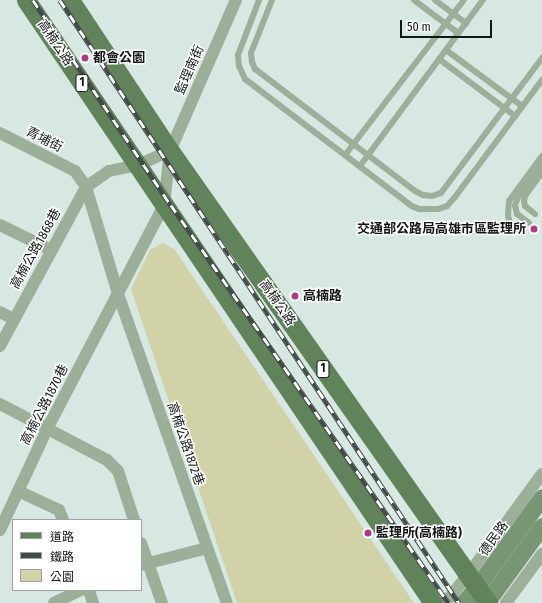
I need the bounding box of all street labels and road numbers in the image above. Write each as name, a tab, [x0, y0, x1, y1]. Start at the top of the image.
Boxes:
street label: 高楠公路	[34, 17, 76, 69]
street label: 監理南街	[172, 43, 208, 97]
road number: 1	[75, 73, 89, 93]
street label: 青埔街	[23, 124, 65, 156]
street label: 高楠公路1868巷	[7, 206, 65, 292]
street label: 高楠公路	[256, 277, 298, 329]
road number: 1	[316, 359, 330, 379]
street label: 高楠公路1870巷	[18, 362, 72, 448]
street label: 高楠公路1872巷	[163, 400, 207, 488]
street label: 德民路	[476, 519, 512, 559]

